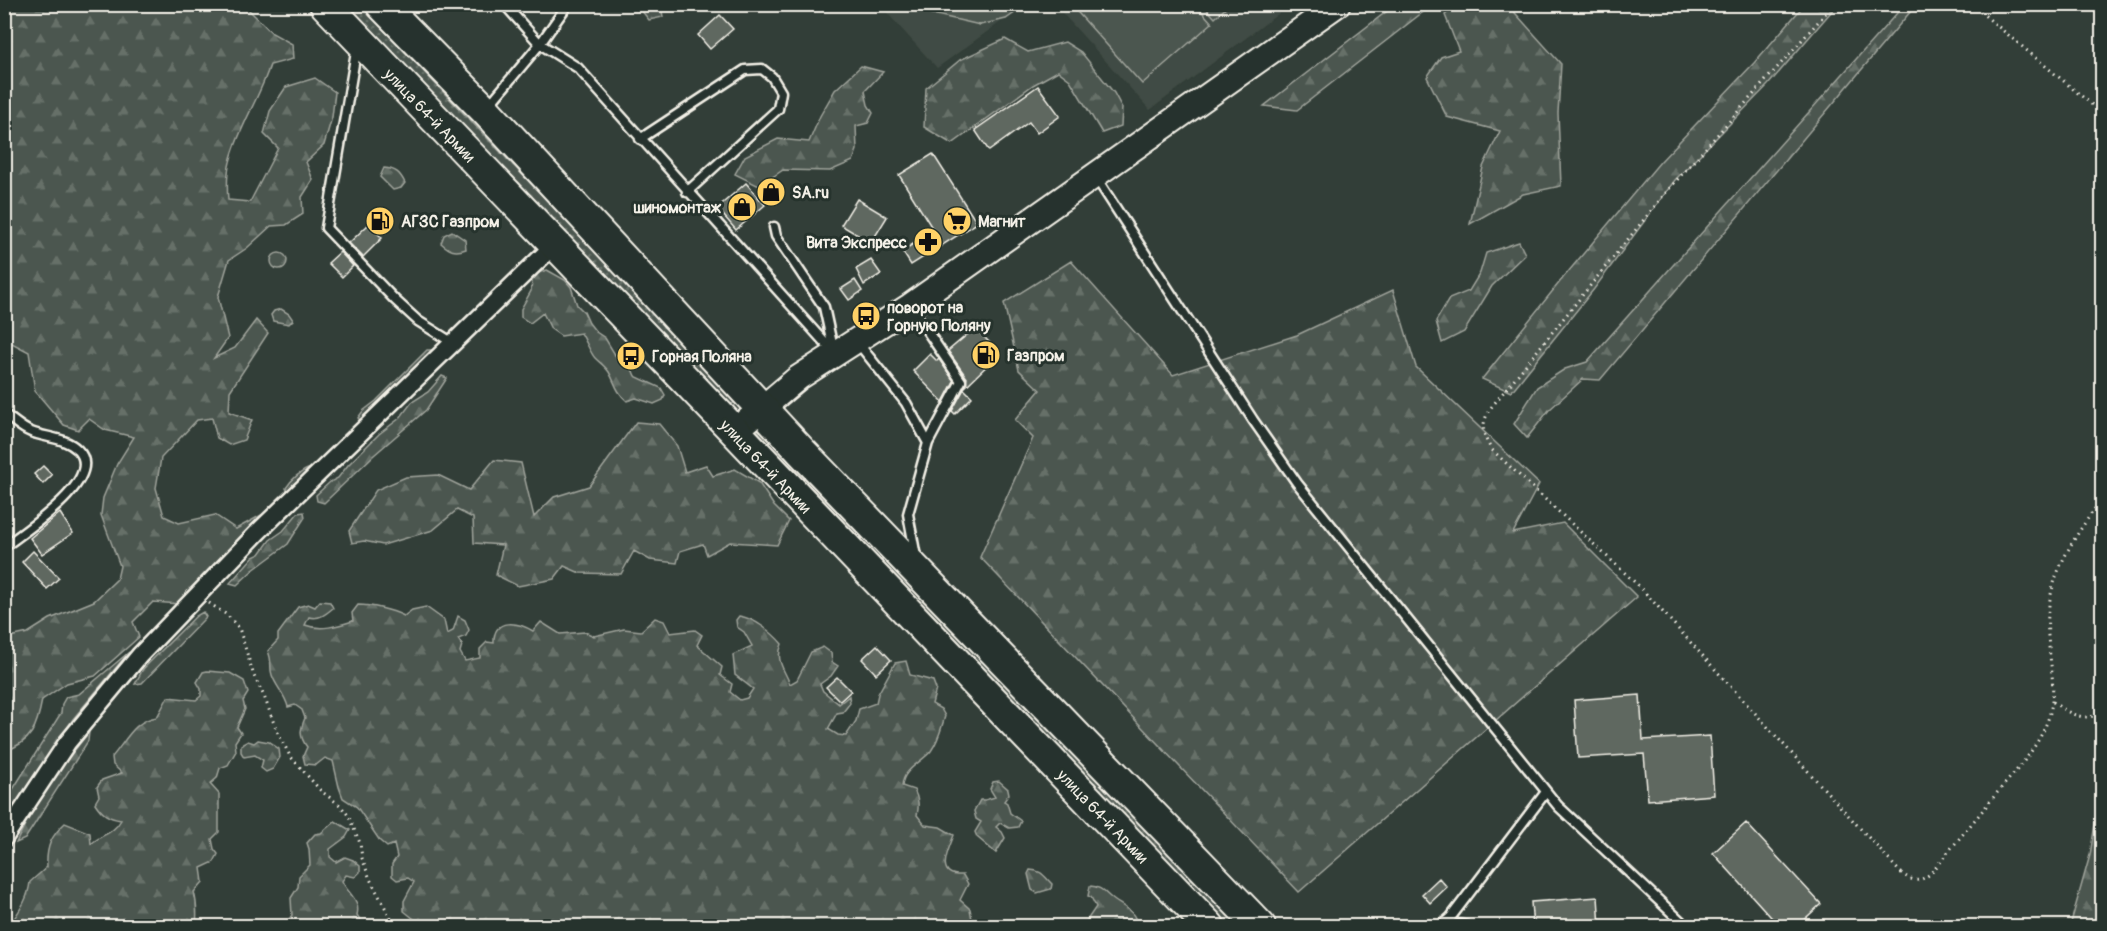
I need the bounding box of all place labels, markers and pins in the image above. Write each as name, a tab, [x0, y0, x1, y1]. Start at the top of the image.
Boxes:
shop icon: SA.ru	[755, 176, 787, 208]
place label: SA.ru	[792, 183, 829, 203]
shop icon: шиномонтаж	[726, 191, 758, 223]
place label: шиномонтаж	[633, 198, 722, 218]
fuel station icon: АГЗС Газпром	[364, 205, 396, 237]
supermarket icon: Магнит	[941, 205, 973, 237]
place label: АГЗС Газпром	[401, 212, 500, 232]
place label: Магнит	[978, 212, 1027, 232]
pharmacy icon: Вита Экспресс	[912, 226, 944, 258]
place label: Вита Экспресс	[806, 233, 907, 253]
place label: поворот на Горную Поляну	[887, 298, 991, 336]
bus stop icon: поворот на Горную Поляну	[850, 300, 882, 332]
fuel station icon: Газпром	[970, 339, 1002, 371]
bus stop icon: Горная Поляна	[615, 340, 647, 372]
place label: Газпром	[1007, 346, 1065, 366]
place label: Горная Поляна	[652, 347, 752, 367]

